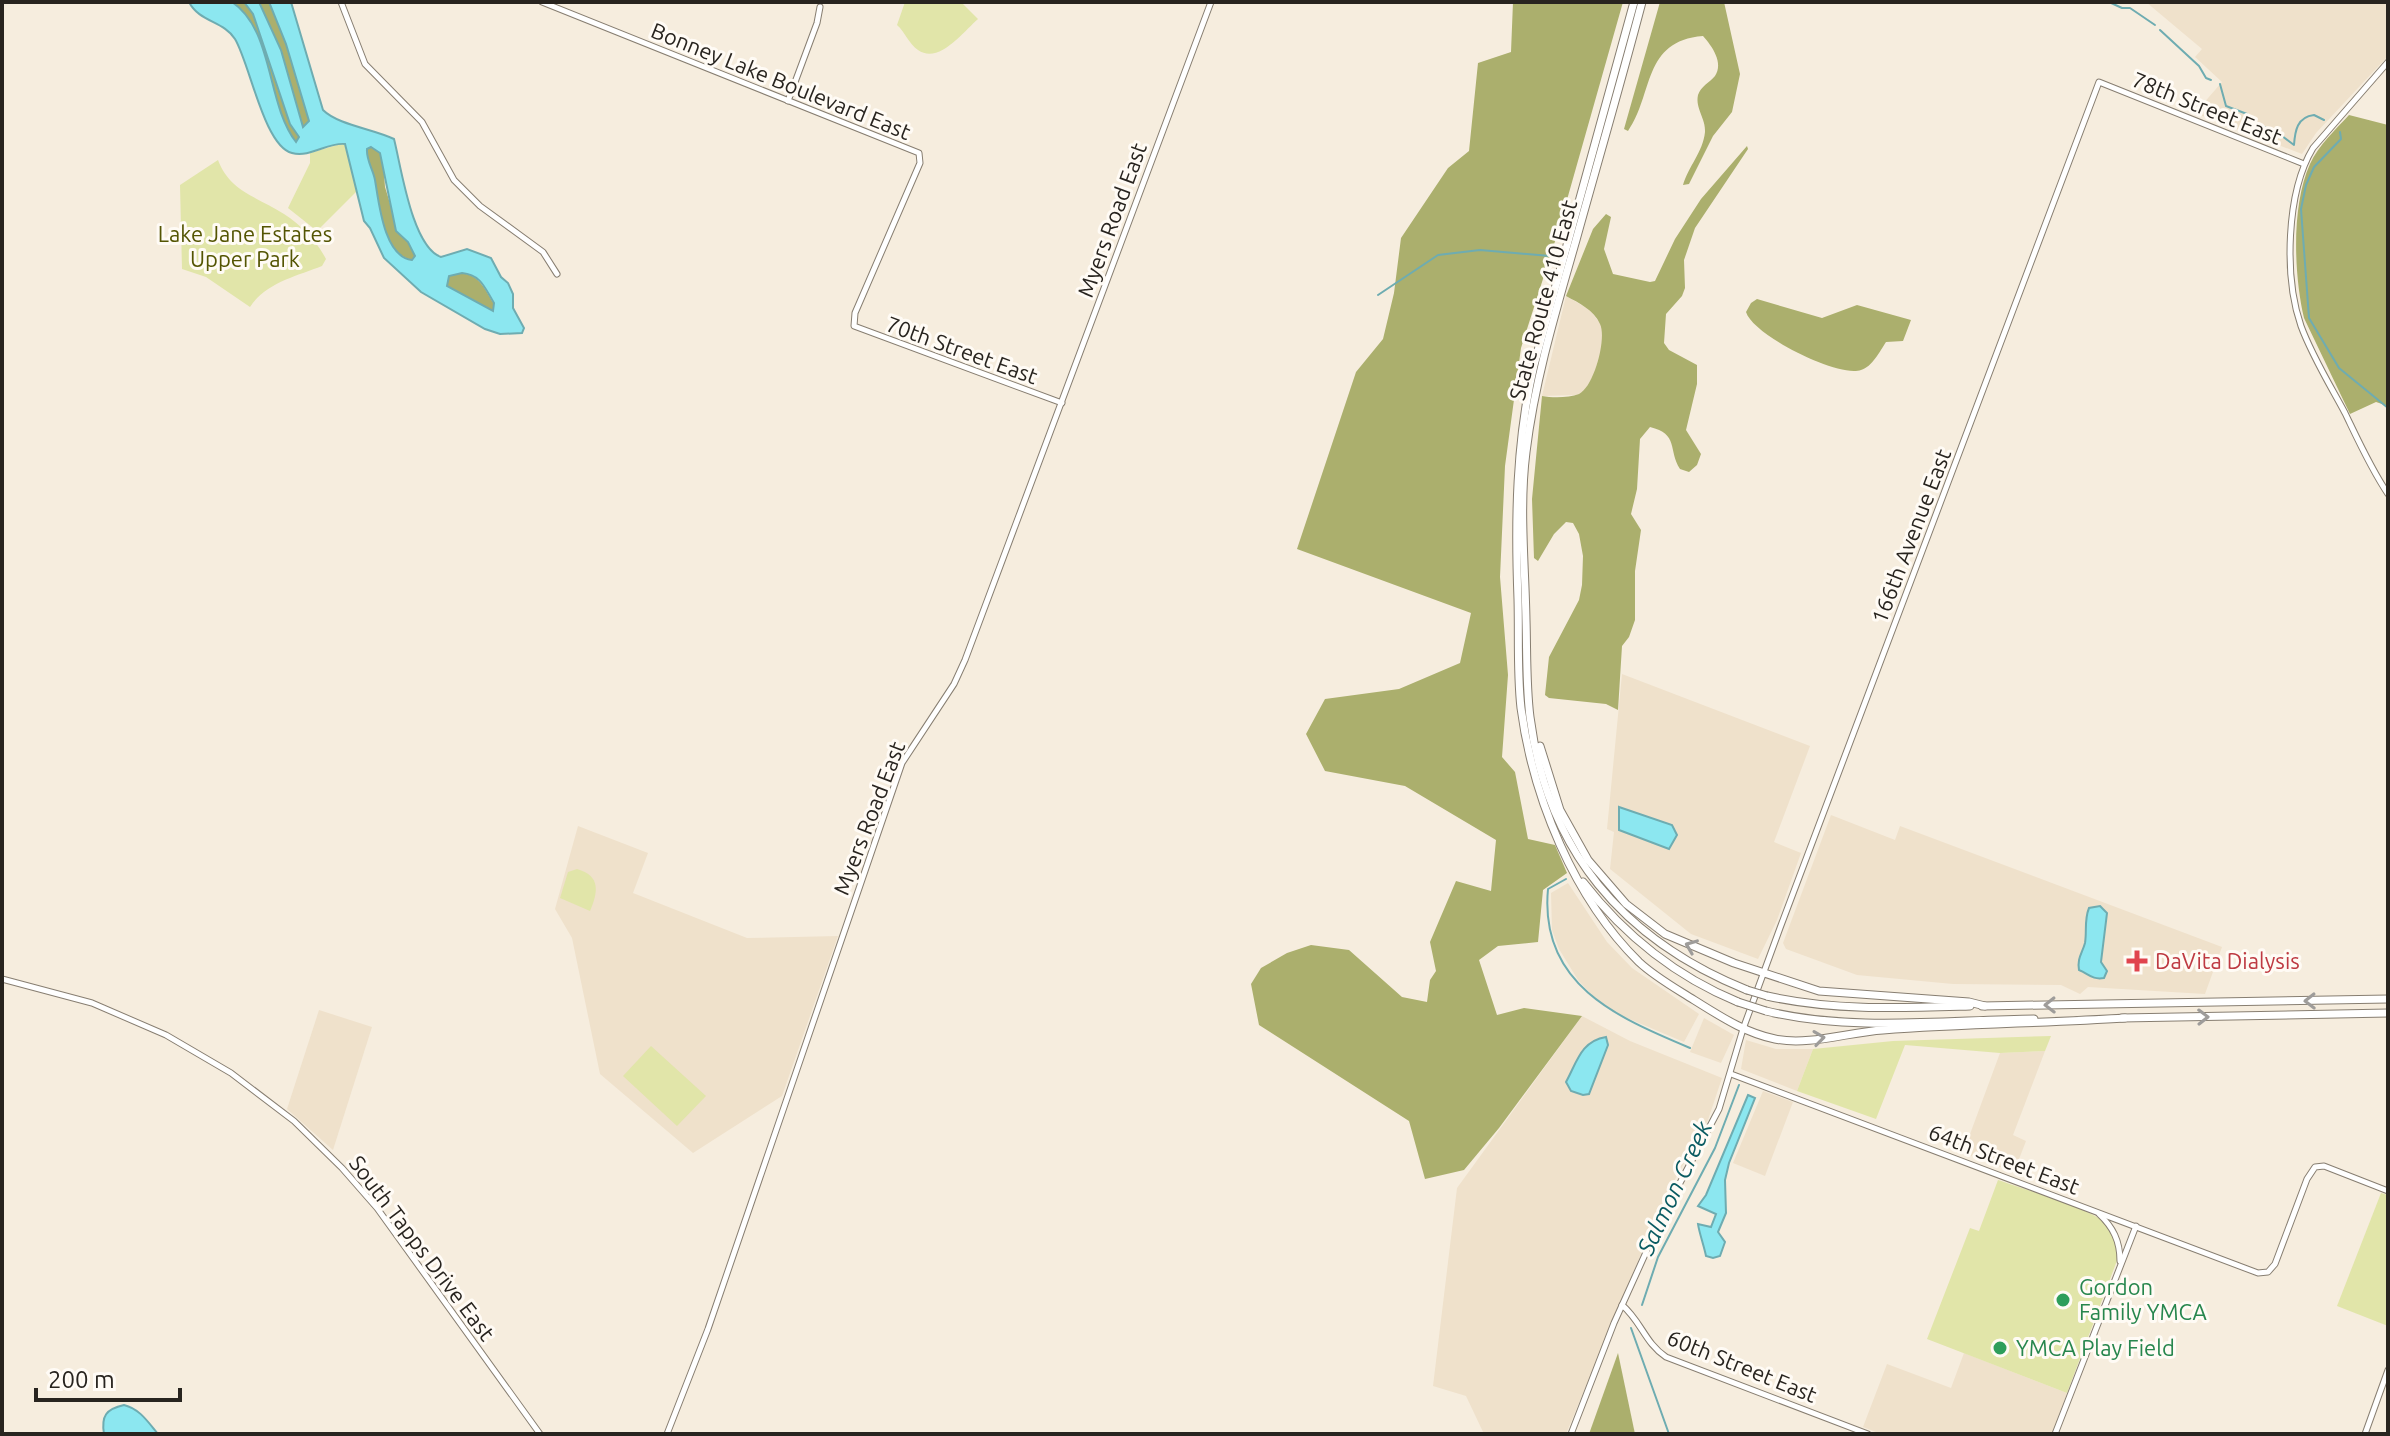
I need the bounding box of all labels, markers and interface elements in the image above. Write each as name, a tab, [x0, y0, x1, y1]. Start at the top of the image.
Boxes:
street label: Bonney Lake Boulevard East	[648, 17, 915, 144]
street label: 78th Street East	[2129, 66, 2286, 149]
street label: Myers Road East	[1072, 139, 1151, 300]
street label: State Route 410 East	[1504, 197, 1581, 403]
park label: Lake Jane Estates Upper Park	[158, 221, 332, 271]
street label: 70th Street East	[883, 311, 1042, 389]
street label: 166th Avenue East	[1866, 445, 1955, 626]
street label: Myers Road East	[828, 737, 909, 898]
one-way arrow	[1685, 939, 1699, 956]
place label: DaVita Dialysis	[2155, 948, 2300, 973]
marker: DaVita Dialysis	[2126, 950, 2148, 972]
one-way arrow	[2303, 992, 2316, 1009]
one-way arrow	[2043, 996, 2056, 1014]
one-way arrow	[2197, 1008, 2210, 1025]
one-way arrow	[1812, 1030, 1826, 1047]
water label: Salmon Creek	[1631, 1116, 1718, 1260]
street label: 64th Street East	[1925, 1118, 2083, 1199]
street label: South Tapps Drive East	[345, 1150, 500, 1345]
place label: Gordon Family YMCA	[2079, 1274, 2208, 1324]
marker: Gordon Family YMCA	[2054, 1291, 2072, 1309]
street label: 60th Street East	[1664, 1324, 1821, 1407]
place label: YMCA Play Field	[2016, 1335, 2175, 1360]
marker: YMCA Play Field	[1991, 1339, 2009, 1357]
scale bar	[36, 1352, 180, 1402]
text: 200 m	[48, 1366, 115, 1393]

